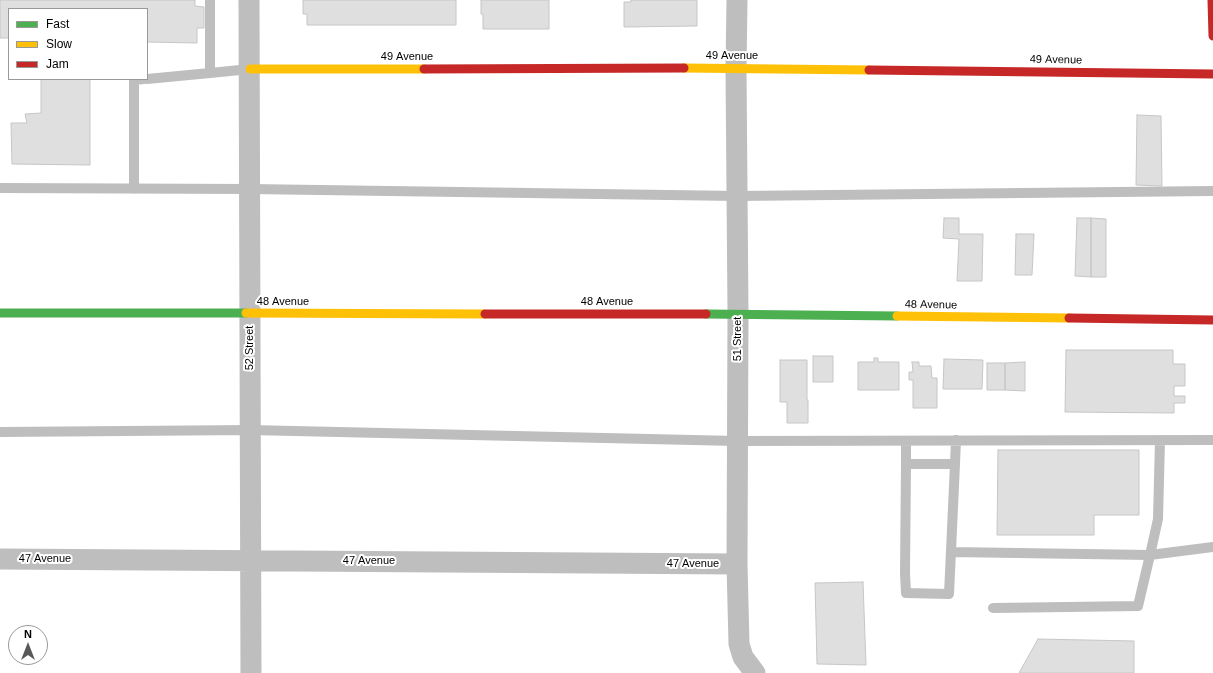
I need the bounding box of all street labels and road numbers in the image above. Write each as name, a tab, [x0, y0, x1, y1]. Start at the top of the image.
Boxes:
street label: 49 Avenue	[706, 49, 758, 63]
street label: 49 Avenue	[381, 50, 433, 64]
street label: 49 Avenue	[1030, 53, 1082, 67]
street label: 48 Avenue	[257, 295, 309, 309]
street label: 48 Avenue	[581, 295, 633, 309]
street label: 48 Avenue	[905, 298, 957, 312]
street label: 51 Street	[731, 317, 745, 361]
street label: 52 Street	[243, 326, 257, 370]
street label: 47 Avenue	[19, 552, 71, 566]
street label: 47 Avenue	[343, 554, 395, 568]
street label: 47 Avenue	[667, 557, 719, 571]

